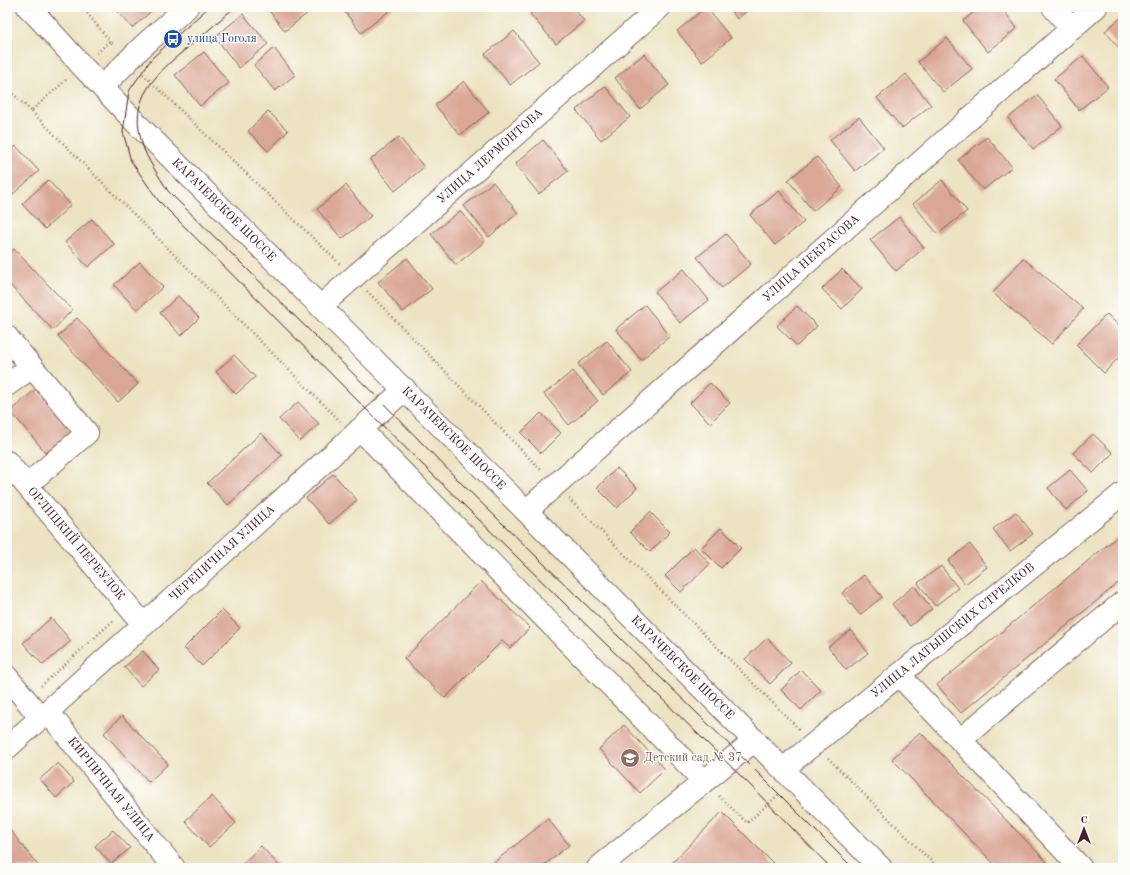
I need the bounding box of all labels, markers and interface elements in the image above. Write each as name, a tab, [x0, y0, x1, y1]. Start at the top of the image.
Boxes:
bus stop icon: улица Гоголя	[162, 28, 184, 50]
place label: улица Гоголя	[187, 33, 257, 45]
street label: УЛИЦА ЛЕРМОНТОВА	[435, 107, 546, 206]
street label: КАРАЧЕВСКОЕ ШОССЕ	[169, 156, 278, 264]
street label: УЛИЦА НЕКРАСОВА	[761, 213, 862, 304]
street label: КАРАЧЕВСКОЕ ШОССЕ	[399, 385, 507, 492]
street label: ОРЛИЦКИЙ ПЕРЕУЛОК	[25, 485, 127, 603]
street label: ЧЕРЕПИЧНАЯ УЛИЦА	[167, 503, 277, 604]
street label: УЛИЦА ЛАТЫШСКИХ СТРЕЛКОВ	[869, 561, 1037, 701]
street label: КАРАЧЕВСКОЕ ШОССЕ	[628, 614, 736, 722]
street label: КИРПИЧНАЯ УЛИЦА	[65, 735, 156, 844]
school or university icon: Детский сад № 37	[619, 747, 641, 769]
place label: Детский сад № 37	[644, 752, 742, 764]
north arrow	[1064, 809, 1104, 849]
text: С	[1080, 815, 1088, 826]

